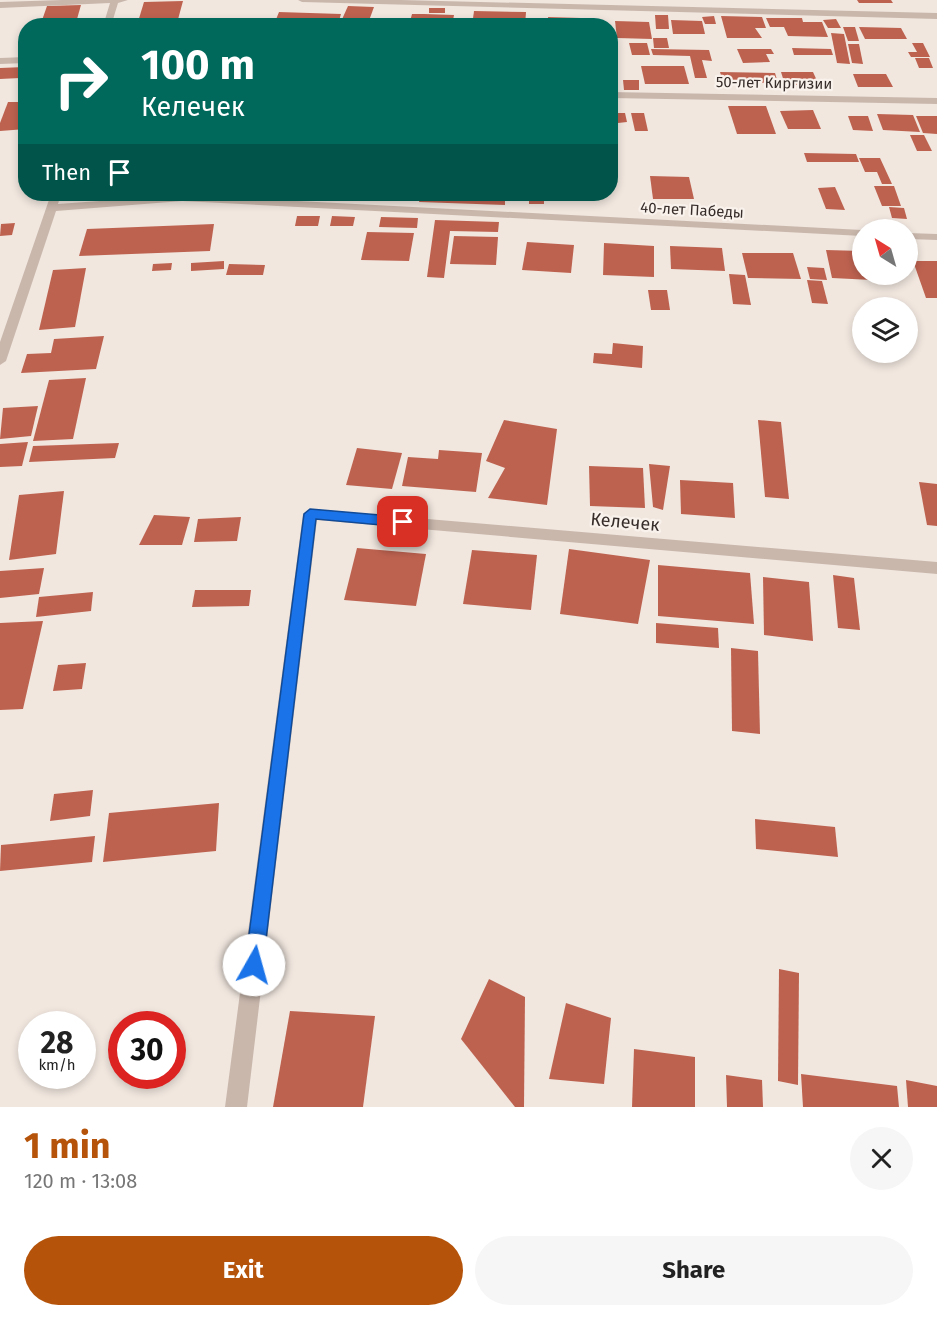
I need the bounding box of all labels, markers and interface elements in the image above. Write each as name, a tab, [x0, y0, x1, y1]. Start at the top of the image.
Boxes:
text: 100 m	[141, 40, 255, 90]
icon: right	[42, 42, 120, 120]
street label: 50-лет Киргизии	[716, 73, 832, 93]
text: Келечек	[141, 91, 245, 123]
icon: arrive	[103, 156, 136, 189]
text: Then	[42, 159, 91, 186]
street label: 40-лет Пабеды	[640, 198, 744, 222]
north arrow	[852, 219, 918, 285]
map controls	[852, 219, 918, 363]
button: layers	[852, 297, 918, 363]
pin	[377, 496, 428, 547]
icon: arrive	[386, 505, 419, 538]
street label: Келечек	[590, 508, 661, 536]
position arrow	[222, 933, 286, 997]
speed limit sign: 30	[108, 1011, 186, 1089]
text: 28	[41, 1025, 73, 1061]
text: km/h	[38, 1056, 76, 1074]
text: 1 min	[24, 1124, 111, 1168]
button: close	[850, 1127, 913, 1190]
text: 120 m · 13:08	[24, 1169, 137, 1193]
button: Exit	[24, 1236, 463, 1305]
button: Share	[475, 1236, 913, 1305]

